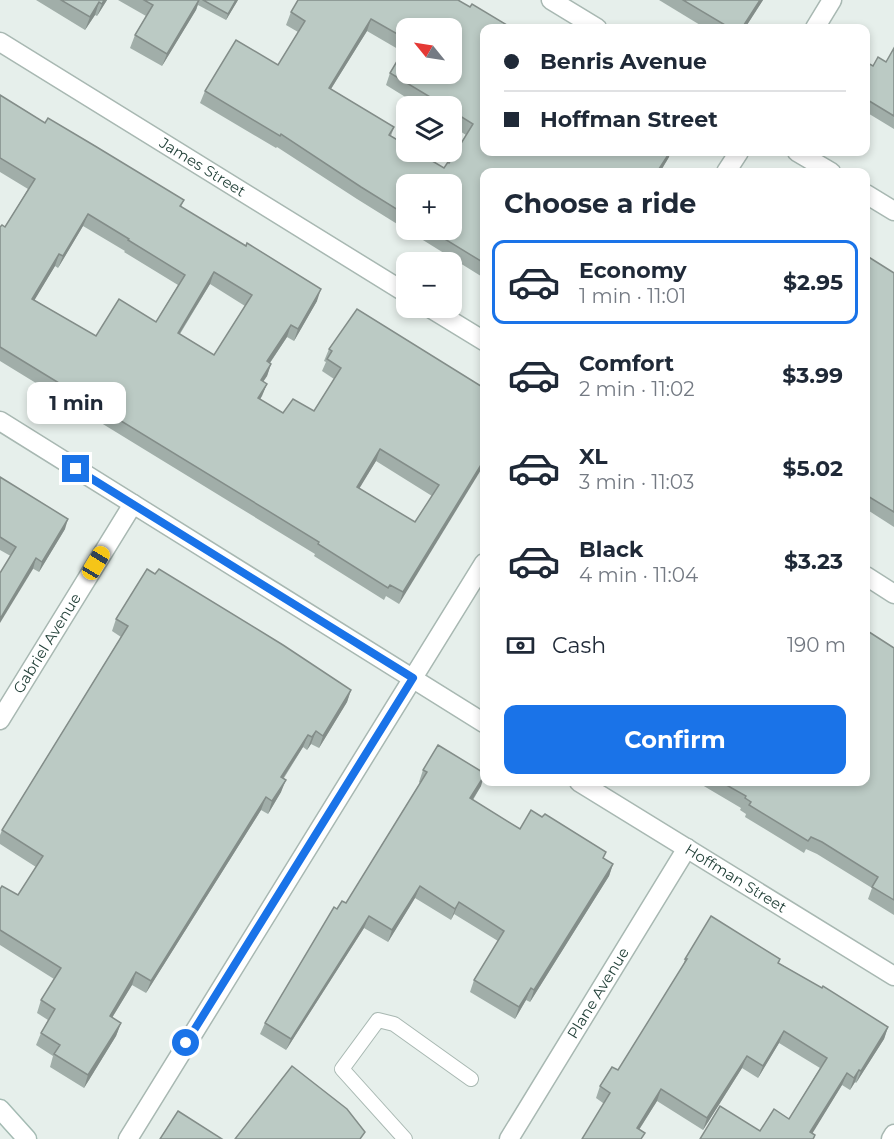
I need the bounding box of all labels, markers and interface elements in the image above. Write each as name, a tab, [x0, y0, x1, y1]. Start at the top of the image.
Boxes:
north arrow	[396, 18, 462, 84]
map controls	[396, 18, 462, 318]
text: Benris Avenue	[540, 48, 707, 75]
button: layers	[396, 96, 462, 162]
text: Hoffman Street	[540, 106, 718, 133]
street label: James Street	[155, 132, 249, 201]
button: +	[396, 174, 462, 240]
text: Choose a ride	[504, 187, 696, 220]
button: −	[396, 252, 462, 318]
icon: car	[507, 255, 561, 309]
text: Economy	[579, 257, 687, 284]
text: $2.95	[783, 269, 843, 296]
text: 1 min · 11:01	[579, 284, 686, 308]
icon: car	[507, 348, 561, 402]
text: Comfort	[579, 350, 674, 377]
text: $3.99	[782, 362, 843, 389]
text: 2 min · 11:02	[579, 377, 695, 401]
callout: 1 min	[26, 382, 125, 424]
text: 1 min	[49, 391, 104, 415]
icon: car	[507, 441, 561, 495]
text: XL	[579, 443, 608, 470]
route end	[62, 455, 89, 482]
text: $5.02	[783, 455, 843, 482]
text: 3 min · 11:03	[579, 470, 694, 494]
icon: car	[507, 534, 561, 588]
text: Black	[579, 536, 643, 563]
car	[79, 543, 113, 583]
text: $3.23	[784, 548, 843, 575]
text: 4 min · 11:04	[579, 563, 698, 587]
street label: Gabriel Avenue	[9, 589, 85, 697]
icon: cash	[504, 629, 537, 662]
text: Cash	[552, 632, 606, 659]
text: 190 m	[787, 633, 846, 657]
button: Confirm	[504, 705, 846, 774]
street label: Hoffman Street	[682, 840, 790, 917]
street label: Plane Avenue	[563, 944, 633, 1042]
route start	[172, 1029, 199, 1056]

